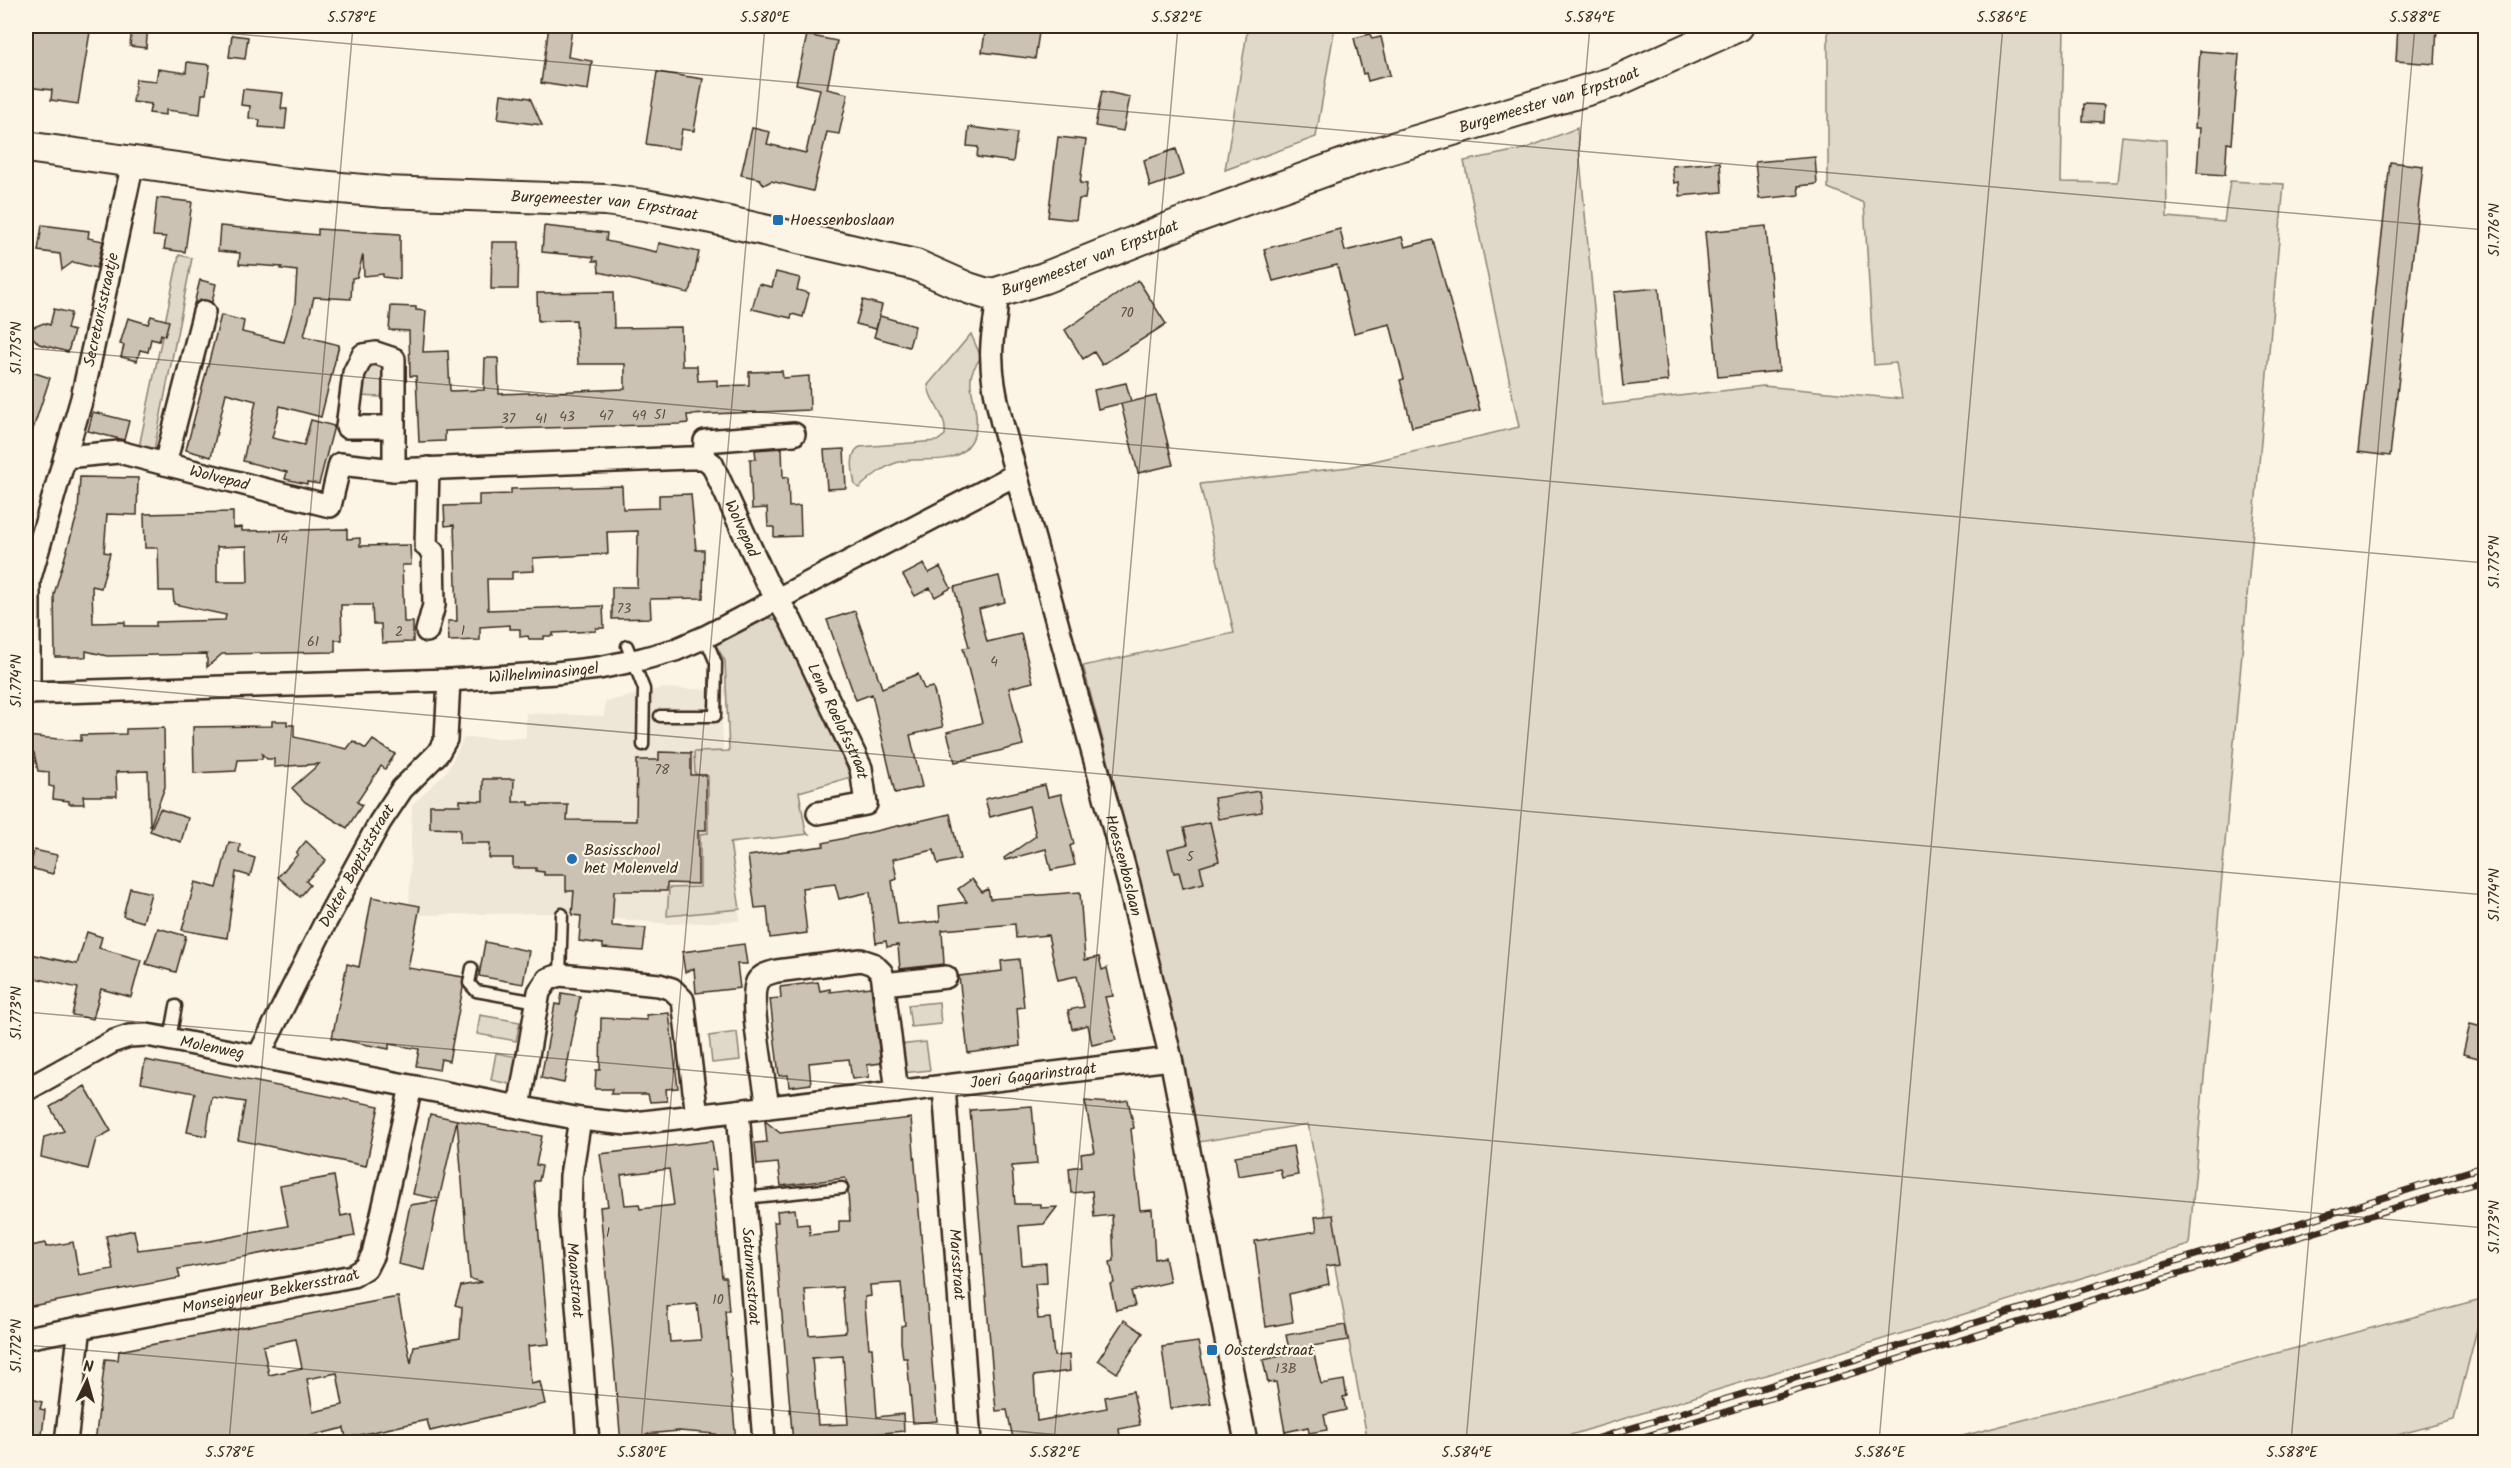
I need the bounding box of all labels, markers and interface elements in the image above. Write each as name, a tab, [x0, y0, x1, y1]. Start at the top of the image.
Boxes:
text: 5.578°E	[327, 6, 378, 30]
text: 5.580°E	[740, 6, 791, 30]
text: 5.582°E	[1151, 6, 1204, 30]
text: 5.584°E	[1565, 6, 1617, 30]
text: 5.586°E	[1977, 6, 2029, 30]
text: 5.588°E	[2389, 6, 2442, 30]
street label: Burgemeester van Erpstraat	[1456, 59, 1644, 140]
street label: Burgemeester van Erpstraat	[510, 184, 701, 228]
text: 51.776°N	[2483, 203, 2507, 257]
place label: Hoessenboslaan	[790, 208, 894, 233]
marker: Hoessenboslaan	[771, 213, 785, 227]
street label: Burgemeester van Erpstraat	[998, 213, 1183, 303]
street label: Secretarisstraatje	[77, 250, 126, 369]
house number: 70	[1120, 302, 1134, 324]
text: 51.775°N	[5, 321, 29, 375]
house number: 51	[654, 404, 666, 426]
house number: 47	[599, 405, 614, 427]
house number: 49	[632, 405, 646, 427]
house number: 43	[559, 406, 575, 428]
house number: 37	[501, 408, 516, 430]
house number: 41	[535, 408, 547, 430]
street label: Wolvepad	[187, 458, 253, 498]
street label: Wolvepad	[718, 496, 766, 562]
house number: 14	[276, 528, 288, 550]
text: 51.775°N	[2483, 535, 2507, 589]
house number: 73	[617, 598, 631, 620]
house number: 1	[461, 620, 465, 642]
house number: 2	[395, 621, 403, 643]
house number: 61	[307, 631, 319, 653]
house number: 4	[990, 651, 998, 673]
text: 51.774°N	[5, 654, 29, 708]
street label: Wilhelminasingel	[488, 656, 600, 690]
street label: Lena Roelofsstraat	[800, 659, 875, 782]
house number: 78	[655, 759, 670, 781]
street label: Dokter Baptiststraat	[312, 798, 402, 932]
street label: Hoessenboslaan	[1098, 812, 1149, 919]
place label: Basisschool het Molenveld	[584, 838, 679, 881]
house number: 5	[1186, 846, 1195, 868]
marker: Basisschool het Molenveld	[565, 852, 579, 866]
text: 51.774°N	[2483, 868, 2507, 922]
text: 51.773°N	[5, 986, 29, 1040]
street label: Molenweg	[178, 1029, 247, 1066]
street label: Joeri Gagarinstraat	[969, 1055, 1099, 1095]
text: 51.773°N	[2483, 1200, 2507, 1254]
house number: 1	[606, 1222, 610, 1244]
street label: Saturnusstraat	[735, 1227, 767, 1327]
street label: Marsstraat	[942, 1228, 972, 1302]
street label: Maanstraat	[560, 1241, 591, 1320]
street label: Monseigneur Bekkersstraat	[180, 1262, 366, 1321]
house number: 10	[712, 1289, 724, 1311]
text: 51.772°N	[5, 1319, 29, 1373]
place label: Oosterdstraat	[1224, 1338, 1315, 1363]
marker: Oosterdstraat	[1205, 1343, 1219, 1357]
north arrow	[57, 1351, 117, 1411]
text: N	[82, 1355, 94, 1380]
house number: 13B	[1275, 1358, 1297, 1380]
text: 5.578°E	[205, 1441, 256, 1465]
text: 5.580°E	[617, 1441, 668, 1465]
text: 5.582°E	[1029, 1441, 1082, 1465]
text: 5.584°E	[1442, 1441, 1494, 1465]
text: 5.586°E	[1855, 1441, 1907, 1465]
text: 5.588°E	[2266, 1441, 2319, 1465]

